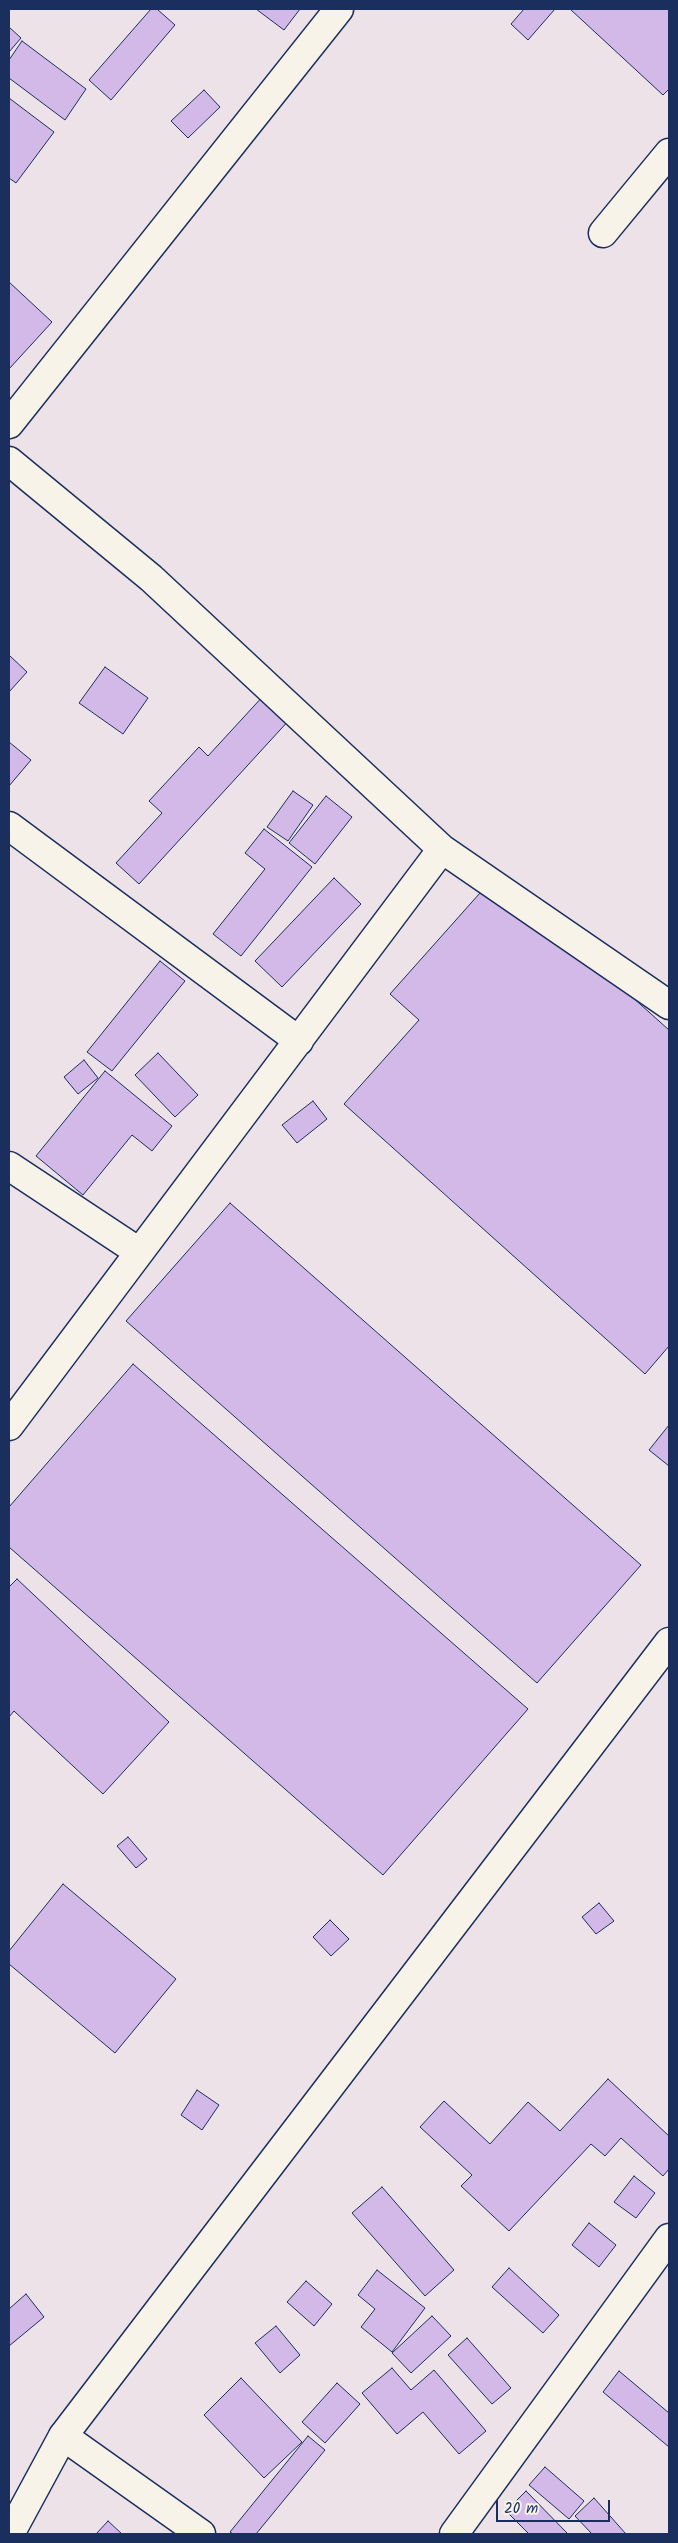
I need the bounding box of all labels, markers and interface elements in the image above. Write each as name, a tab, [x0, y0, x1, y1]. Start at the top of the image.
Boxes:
scale bar	[498, 2490, 612, 2522]
text: 20 m	[504, 2497, 538, 2521]

